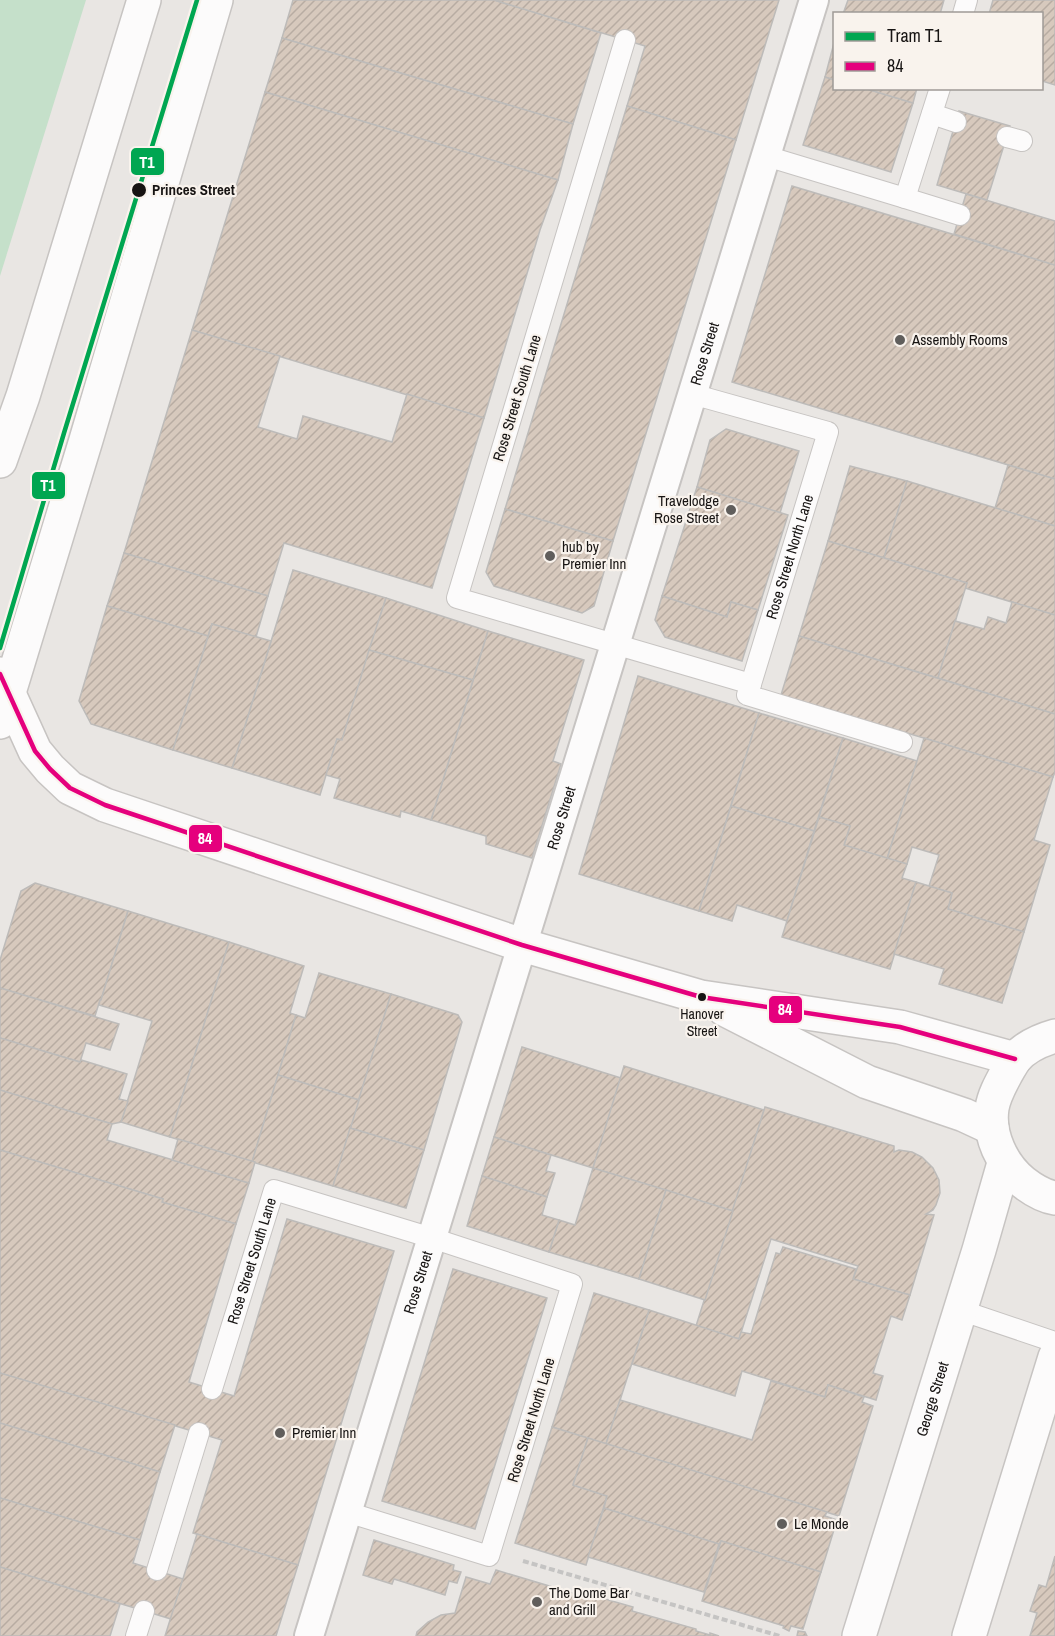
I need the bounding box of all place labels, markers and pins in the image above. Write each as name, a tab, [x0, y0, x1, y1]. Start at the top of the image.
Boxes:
place label: Princes Street	[152, 179, 235, 200]
marker: Princes Street	[130, 181, 148, 199]
place label: Assembly Rooms	[911, 329, 1008, 350]
marker: Assembly Rooms	[893, 333, 907, 347]
place label: Travelodge Rose Street	[654, 490, 720, 528]
marker: Travelodge Rose Street	[724, 503, 738, 517]
place label: hub by Premier Inn	[562, 536, 626, 574]
marker: hub by Premier Inn	[543, 549, 557, 563]
marker: Hanover Street	[696, 991, 708, 1003]
place label: Hanover Street	[680, 1005, 724, 1040]
place label: Premier Inn	[292, 1422, 356, 1443]
marker: Premier Inn	[273, 1426, 287, 1440]
place label: Le Monde	[794, 1513, 849, 1534]
marker: Le Monde	[775, 1517, 789, 1531]
place label: The Dome Bar and Grill	[549, 1582, 629, 1620]
marker: The Dome Bar and Grill	[530, 1595, 544, 1609]

